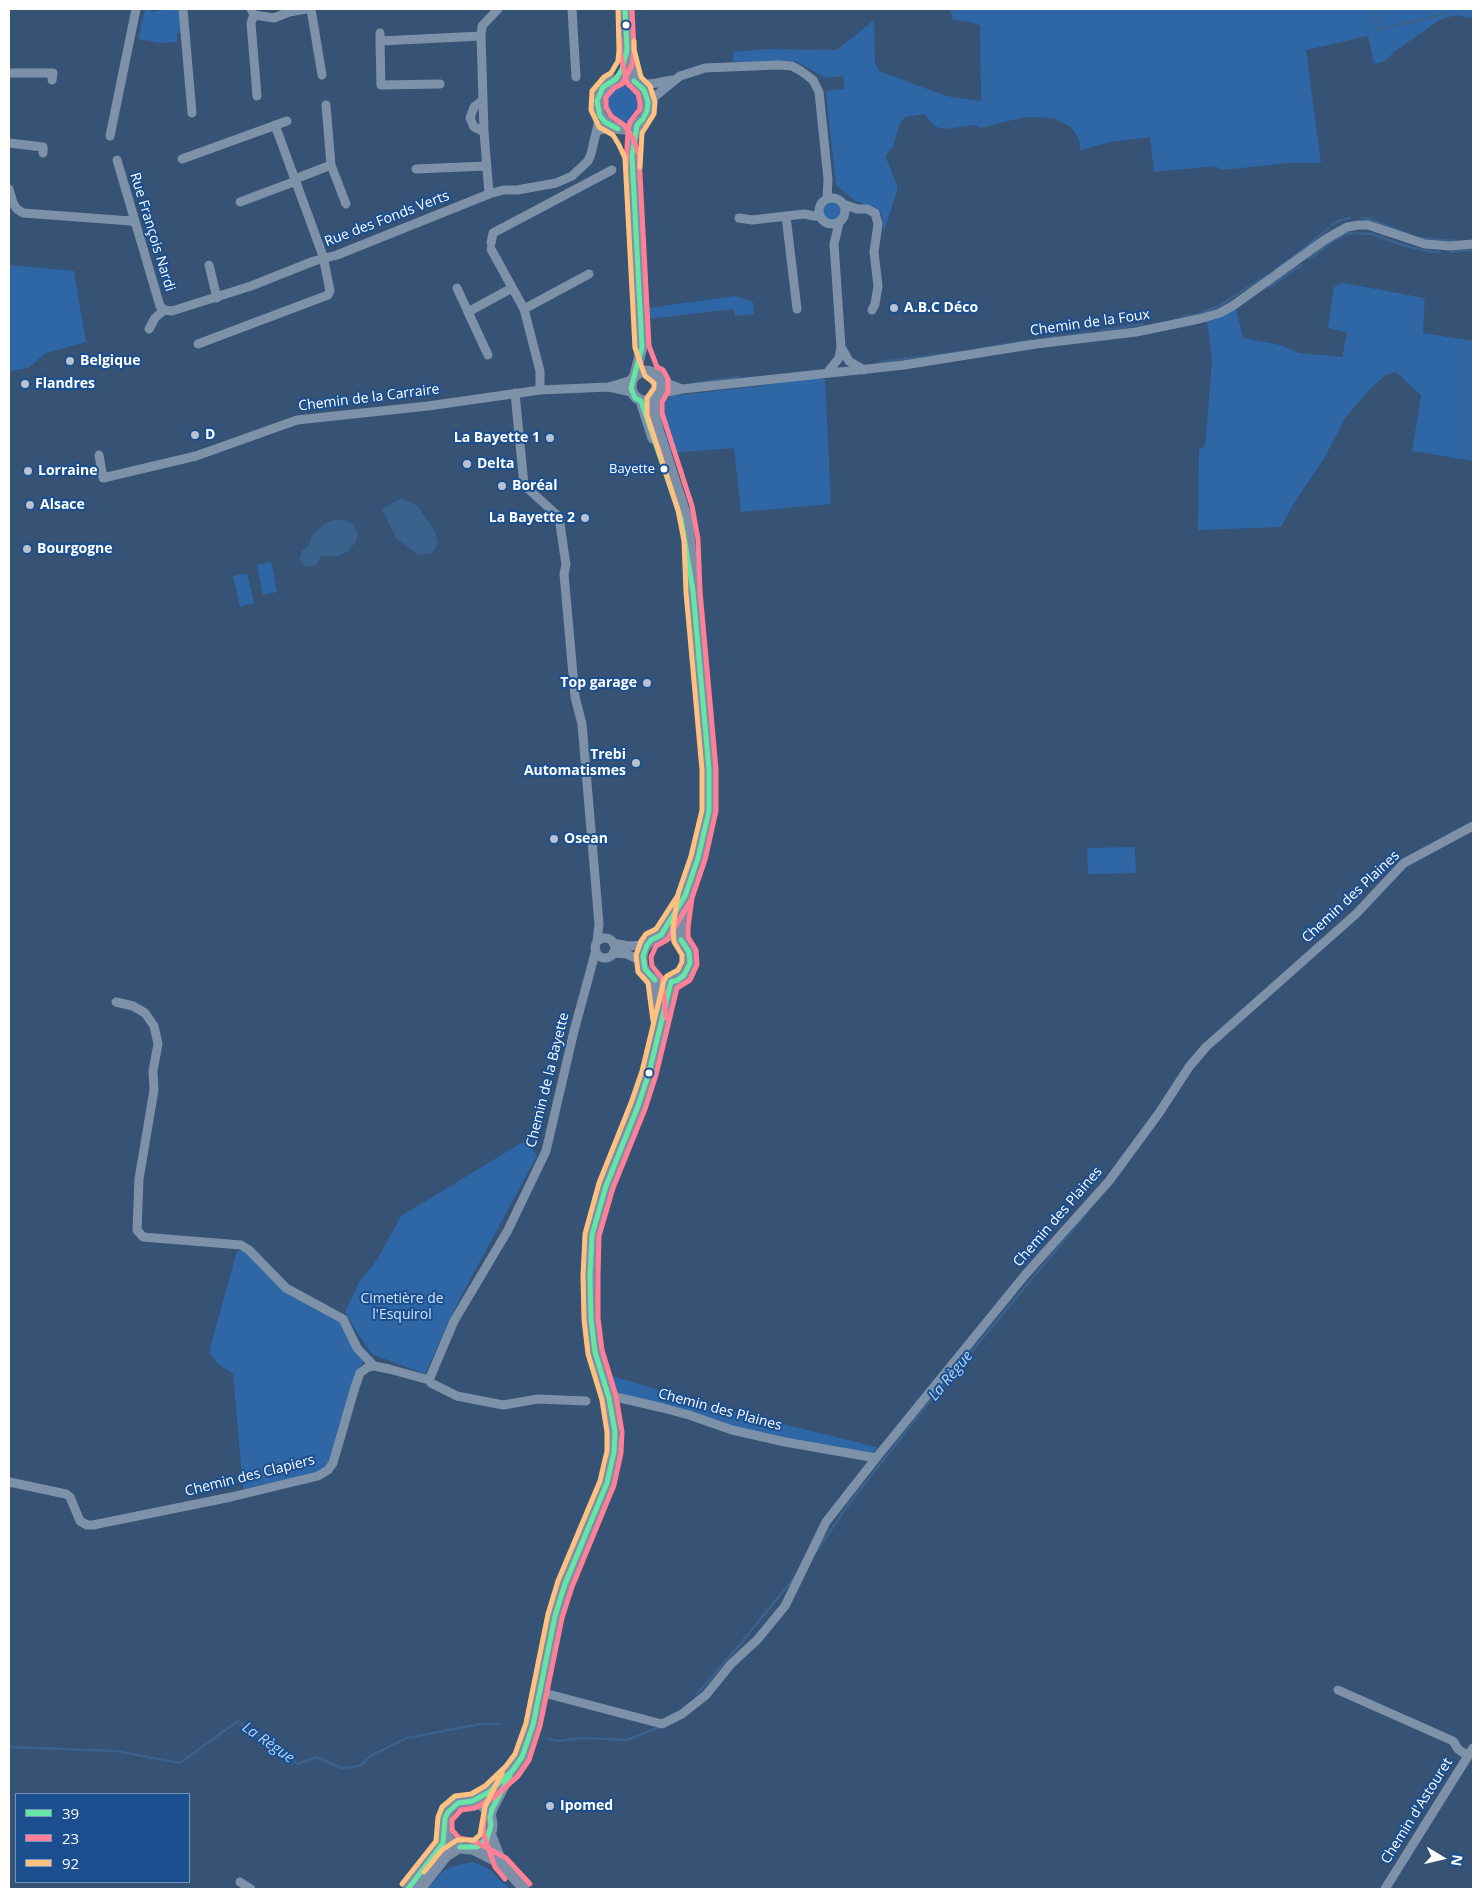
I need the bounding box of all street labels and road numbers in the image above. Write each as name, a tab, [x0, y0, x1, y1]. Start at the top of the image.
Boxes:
street label: Rue François Nardi	[126, 171, 178, 293]
street label: Rue des Fonds Verts	[322, 187, 452, 251]
street label: Chemin de la Foux	[1029, 306, 1151, 340]
street label: Chemin de la Carraire	[298, 381, 440, 415]
street label: Chemin des Plaines	[1299, 848, 1403, 946]
street label: Chemin de la Bayette	[523, 1011, 573, 1149]
street label: Chemin des Plaines	[1010, 1164, 1106, 1270]
street label: Chemin des Plaines	[656, 1385, 784, 1435]
street label: Chemin des Clapiers	[183, 1452, 317, 1500]
street label: Chemin d'Astouret	[1378, 1755, 1456, 1867]

